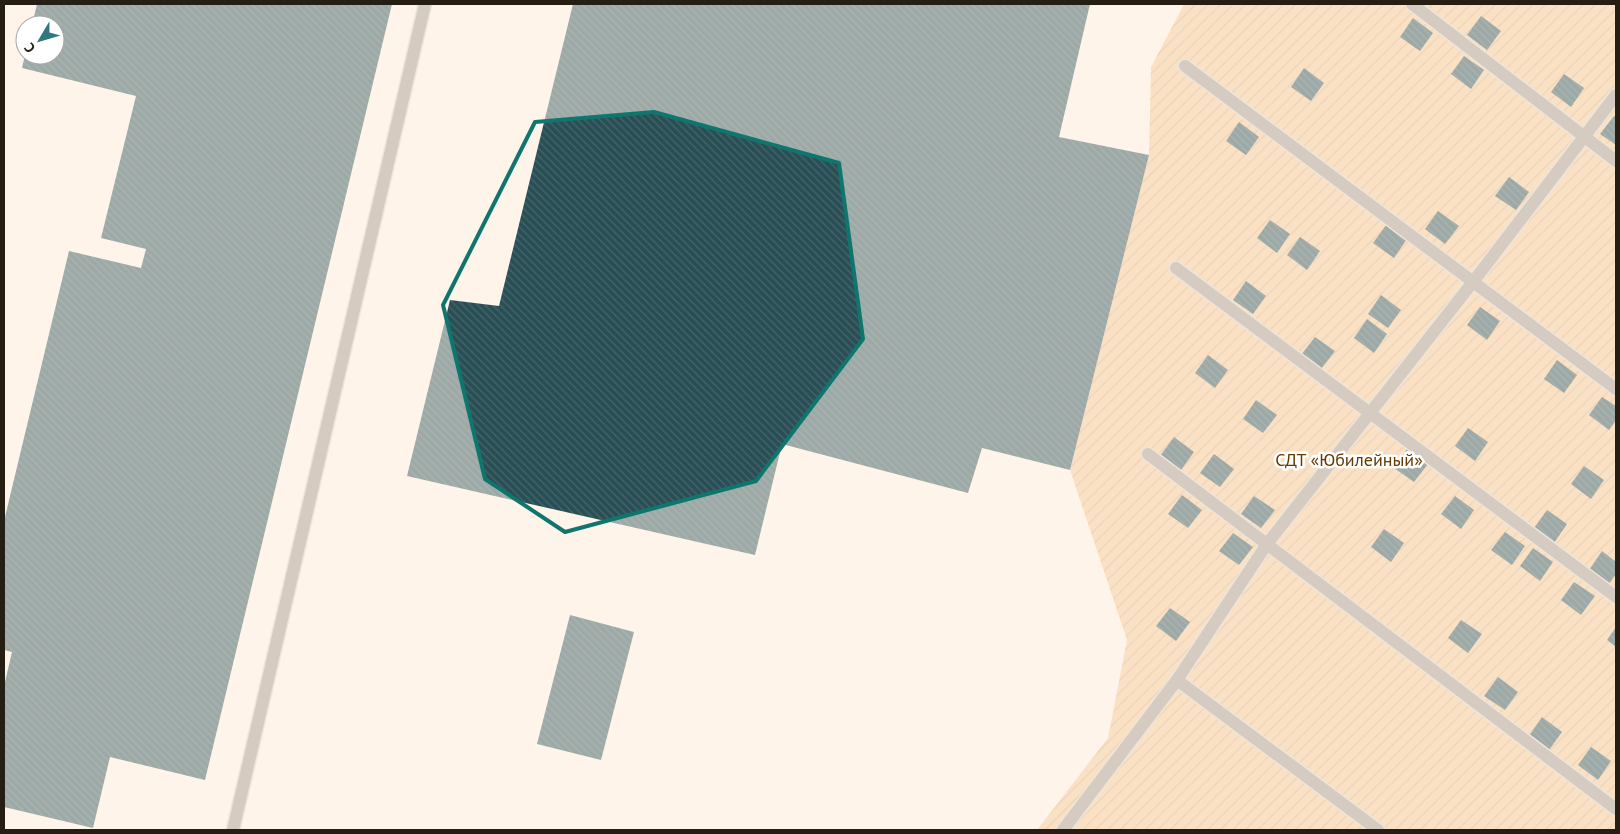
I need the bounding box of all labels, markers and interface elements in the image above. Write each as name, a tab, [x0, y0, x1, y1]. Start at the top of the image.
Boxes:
north arrow	[15, 15, 65, 65]
text: С	[20, 39, 39, 57]
park label: СДТ «Юбилейный»	[1275, 448, 1423, 471]

